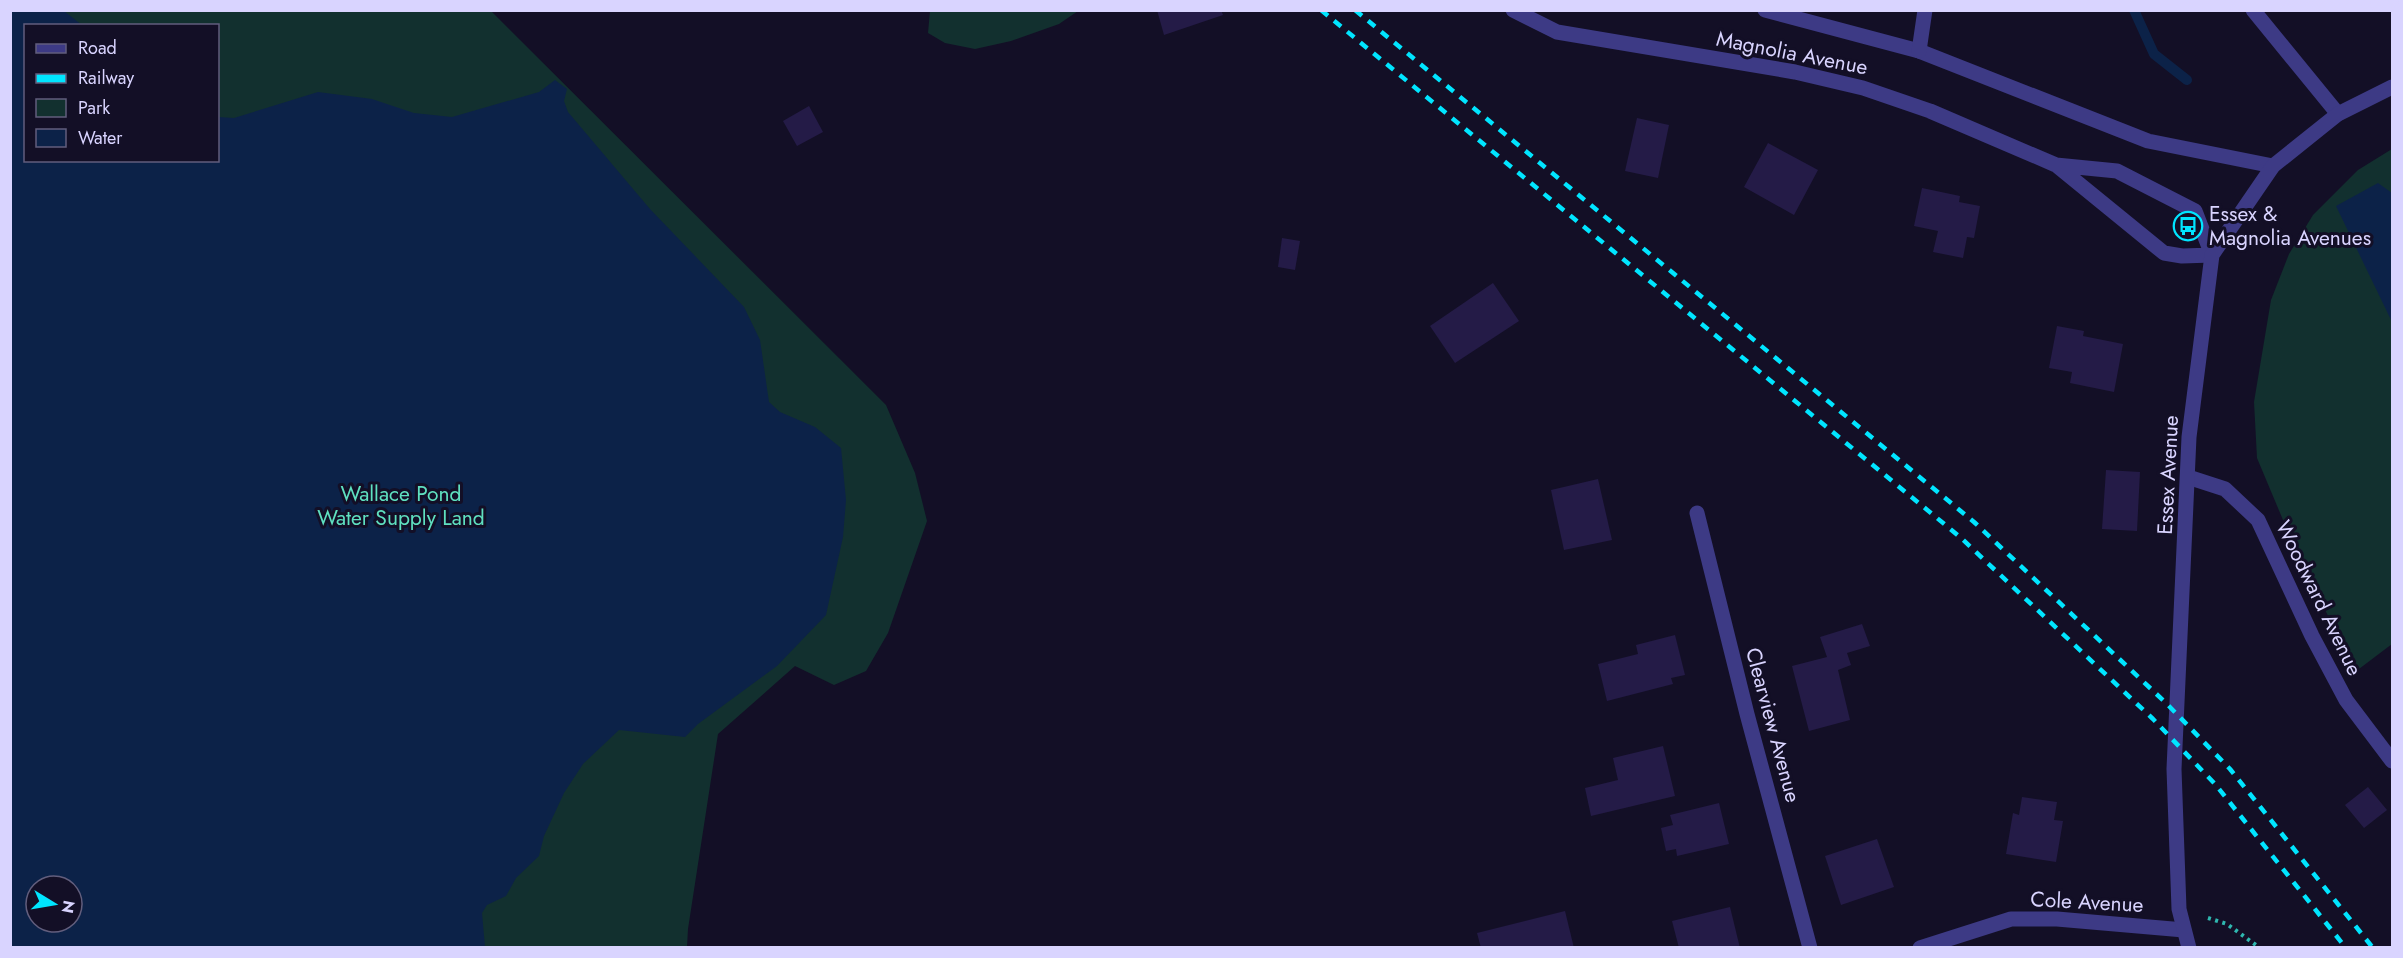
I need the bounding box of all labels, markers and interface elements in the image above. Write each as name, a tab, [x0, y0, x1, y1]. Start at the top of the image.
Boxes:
legend	[24, 24, 219, 162]
street label: Magnolia Avenue	[1714, 24, 1870, 82]
text: Road	[78, 35, 117, 61]
text: Railway	[78, 65, 134, 91]
text: Park	[78, 95, 110, 121]
text: Water	[78, 125, 123, 151]
place label: Essex & Magnolia Avenues	[2209, 199, 2371, 253]
bus stop icon: Essex & Magnolia Avenues	[2172, 210, 2204, 242]
street label: Essex Avenue	[2150, 414, 2186, 535]
park label: Wallace Pond Water Supply Land	[317, 479, 485, 533]
street label: Woodward Avenue	[2268, 515, 2370, 681]
street label: Clearview Avenue	[1738, 644, 1808, 806]
north arrow	[24, 874, 84, 934]
street label: Cole Avenue	[2030, 884, 2144, 920]
text: N	[56, 898, 81, 915]

